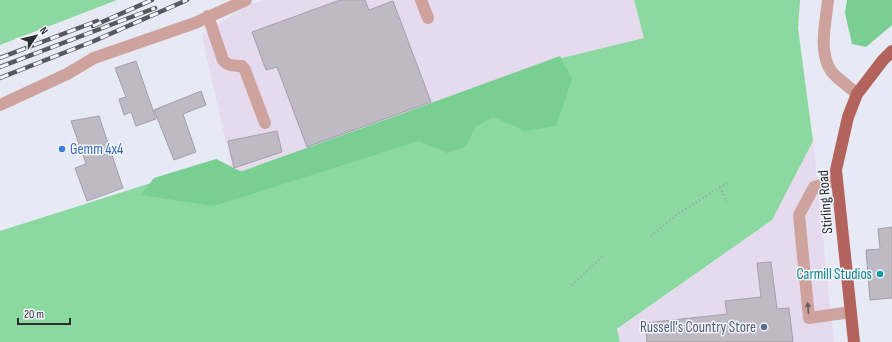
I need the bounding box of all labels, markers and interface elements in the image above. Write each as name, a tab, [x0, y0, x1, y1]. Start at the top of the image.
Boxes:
north arrow	[16, 16, 56, 56]
text: N	[37, 24, 51, 37]
place label: Gemm 4x4	[70, 140, 123, 159]
marker: Gemm 4x4	[57, 144, 67, 154]
street label: Stirling Road	[814, 169, 837, 234]
place label: Carmill Studios	[797, 265, 872, 284]
marker: Carmill Studios	[875, 269, 885, 279]
scale bar	[18, 300, 70, 326]
one-way arrow	[804, 302, 811, 314]
text: 20 m	[24, 307, 44, 322]
place label: Russell's Country Store	[640, 318, 756, 337]
marker: Russell's Country Store	[759, 322, 769, 332]

